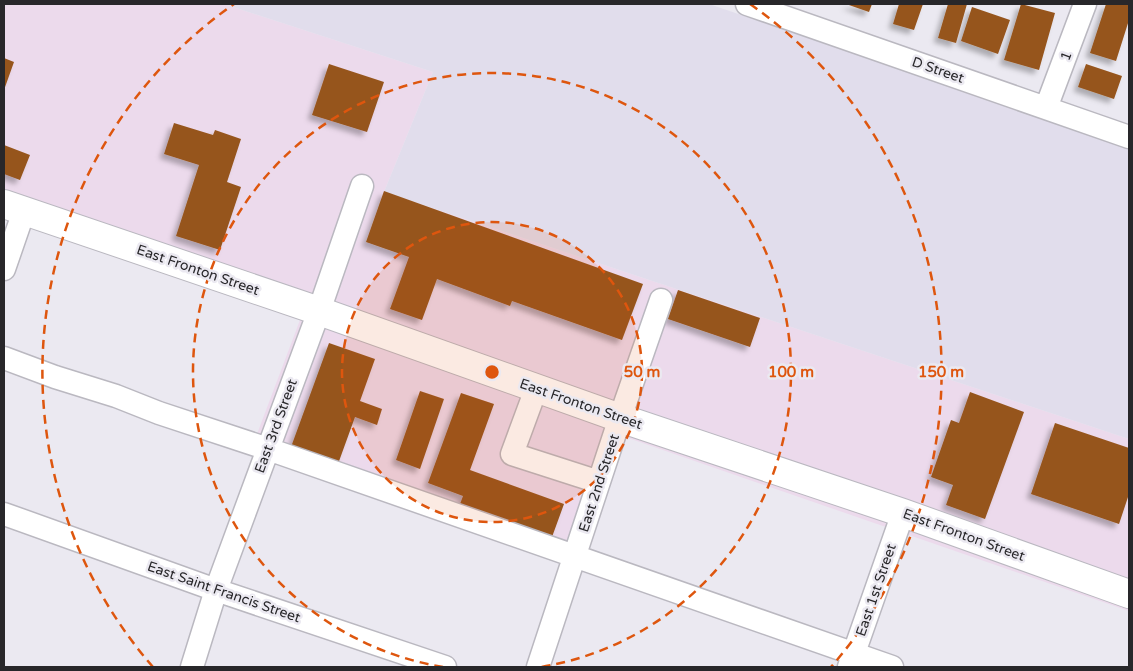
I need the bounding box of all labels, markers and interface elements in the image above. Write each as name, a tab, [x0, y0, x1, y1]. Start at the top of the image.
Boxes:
street label: 1	[1056, 49, 1076, 63]
street label: D Street	[910, 53, 967, 87]
street label: East Fronton Street	[135, 241, 262, 299]
centre of rings	[483, 363, 501, 381]
text: 50 m	[624, 363, 660, 381]
text: 100 m	[768, 363, 814, 381]
text: 150 m	[918, 363, 964, 381]
street label: East Fronton Street	[518, 375, 645, 433]
street label: East 3rd Street	[251, 376, 301, 475]
street label: East 2nd Street	[575, 431, 623, 534]
street label: East Fronton Street	[901, 505, 1028, 565]
street label: East 1st Street	[852, 541, 900, 639]
street label: East Saint Francis Street	[145, 558, 303, 626]

